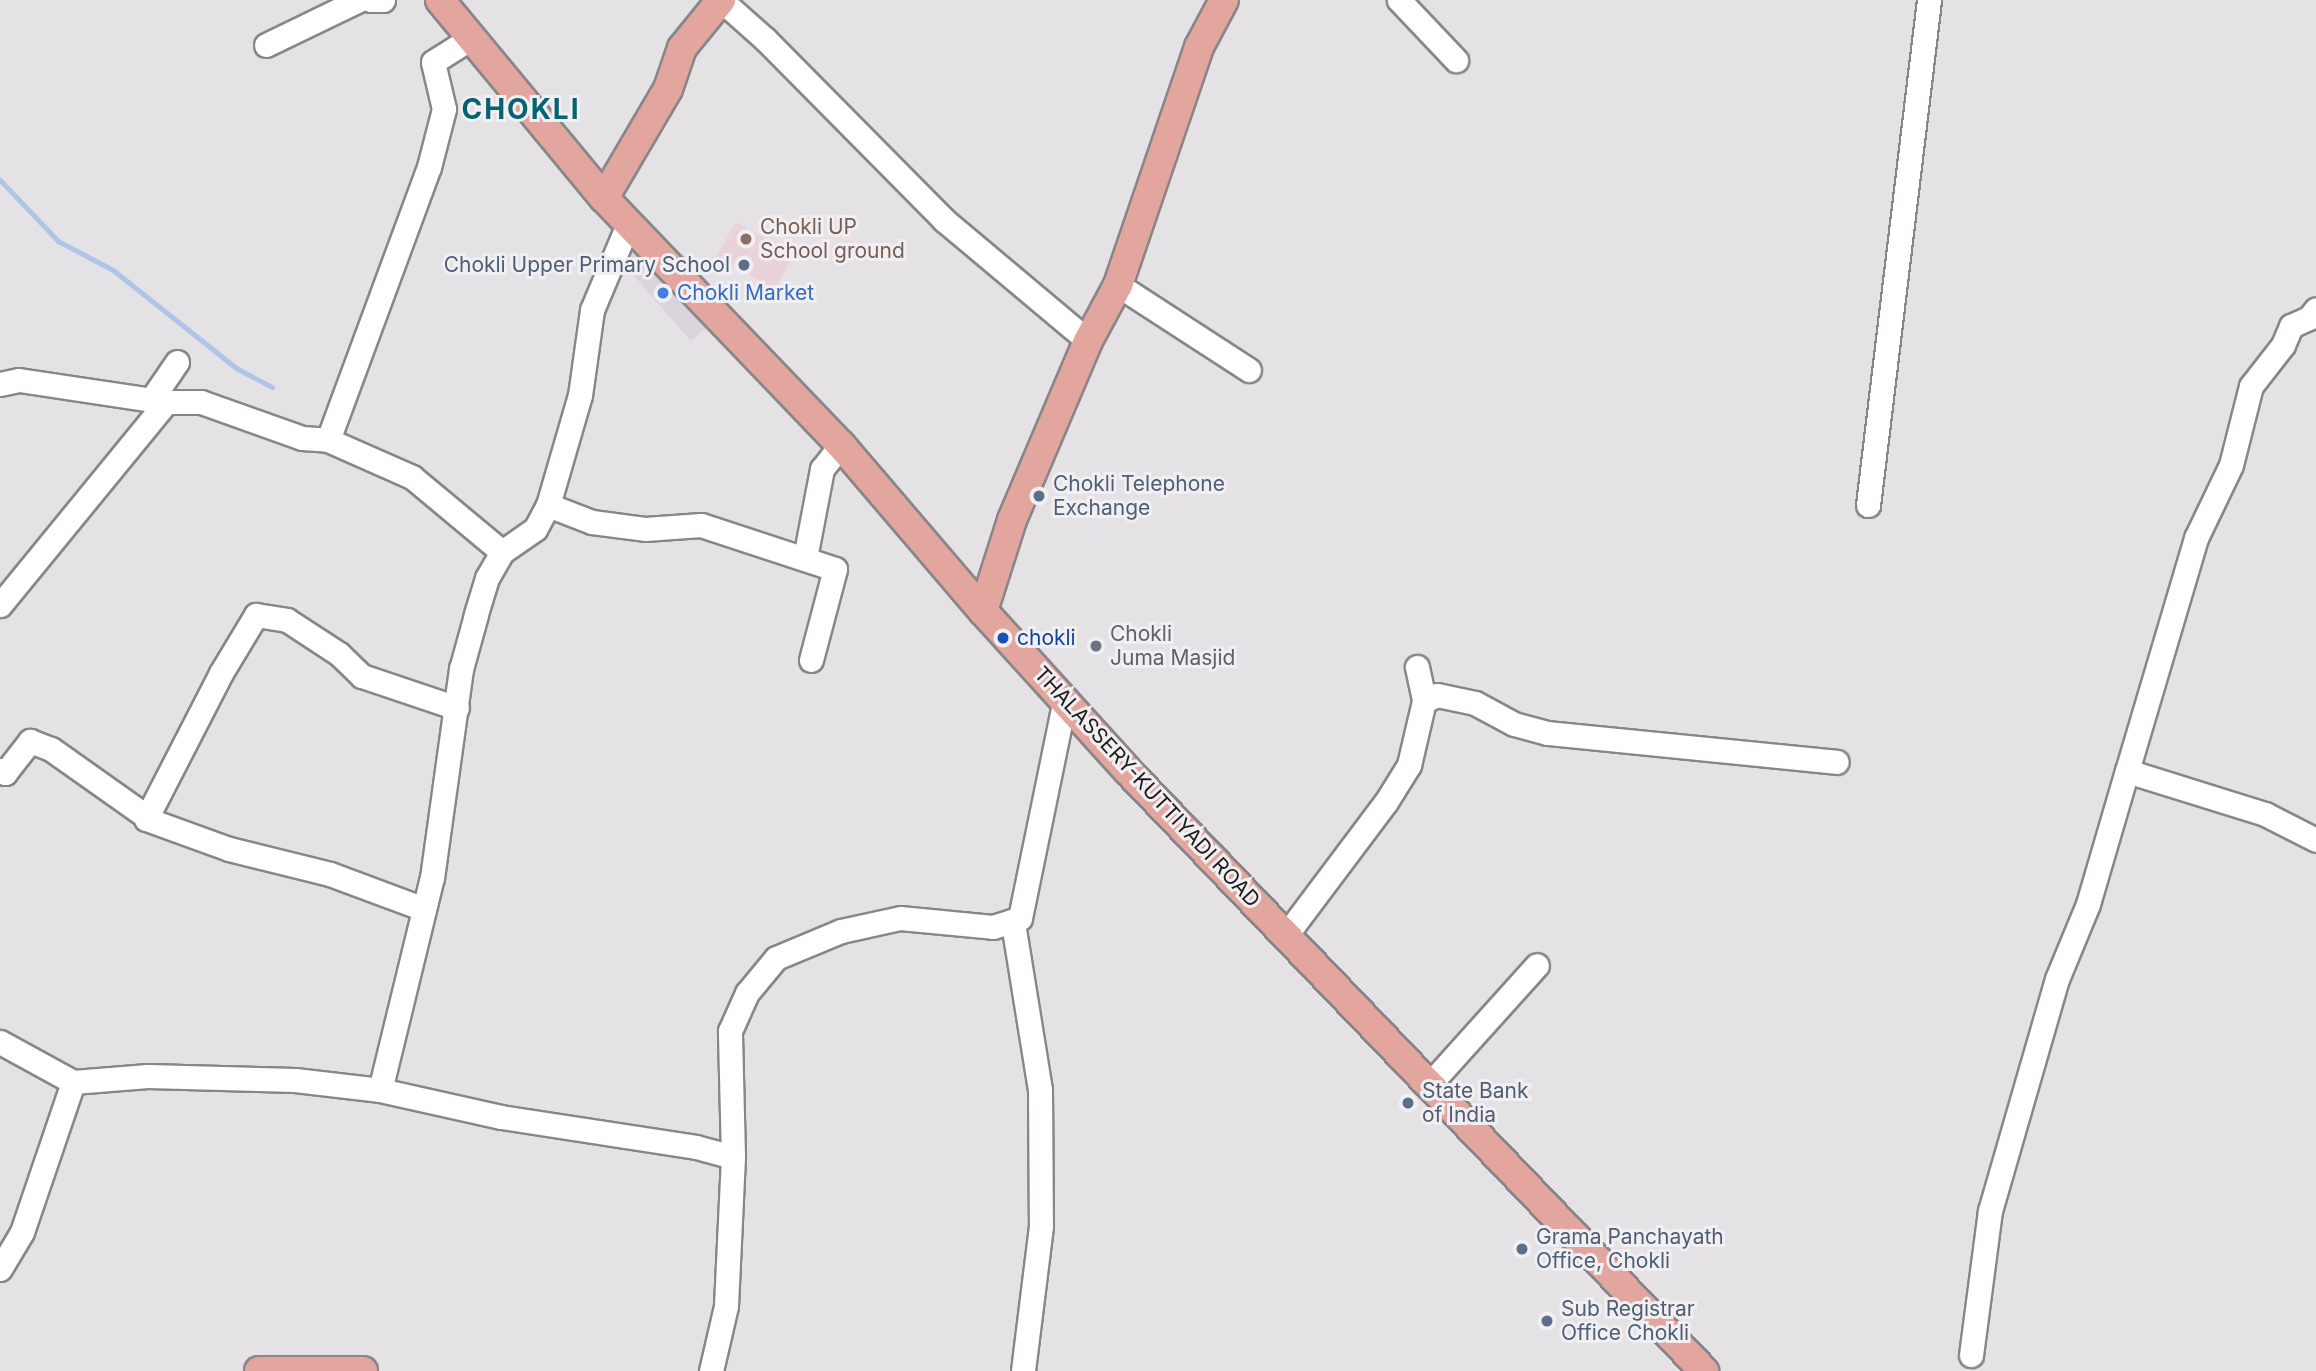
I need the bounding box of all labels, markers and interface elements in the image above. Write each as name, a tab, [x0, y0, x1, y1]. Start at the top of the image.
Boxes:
district label: CHOKLI	[462, 92, 580, 126]
place label: Chokli UP School ground	[760, 214, 905, 264]
marker: Chokli UP School ground	[738, 231, 754, 247]
place label: Chokli Upper Primary School	[444, 252, 730, 278]
marker: Chokli Upper Primary School	[736, 257, 752, 273]
place label: Chokli Market	[677, 280, 814, 306]
marker: Chokli Market	[655, 285, 671, 301]
place label: Chokli Telephone Exchange	[1053, 471, 1225, 521]
marker: Chokli Telephone Exchange	[1031, 488, 1047, 504]
place label: Chokli Juma Masjid	[1110, 621, 1235, 671]
place label: chokli	[1017, 625, 1076, 651]
marker: chokli	[995, 630, 1011, 646]
marker: Chokli Juma Masjid	[1088, 638, 1104, 654]
street label: THALASSERY-KUTTIYADI ROAD	[1029, 661, 1265, 913]
place label: State Bank of India	[1422, 1078, 1529, 1128]
marker: State Bank of India	[1400, 1095, 1416, 1111]
place label: Grama Panchayath Office, Chokli	[1536, 1224, 1724, 1274]
marker: Grama Panchayath Office, Chokli	[1514, 1241, 1530, 1257]
place label: Sub Registrar Office Chokli	[1561, 1296, 1695, 1346]
marker: Sub Registrar Office Chokli	[1539, 1313, 1555, 1329]

